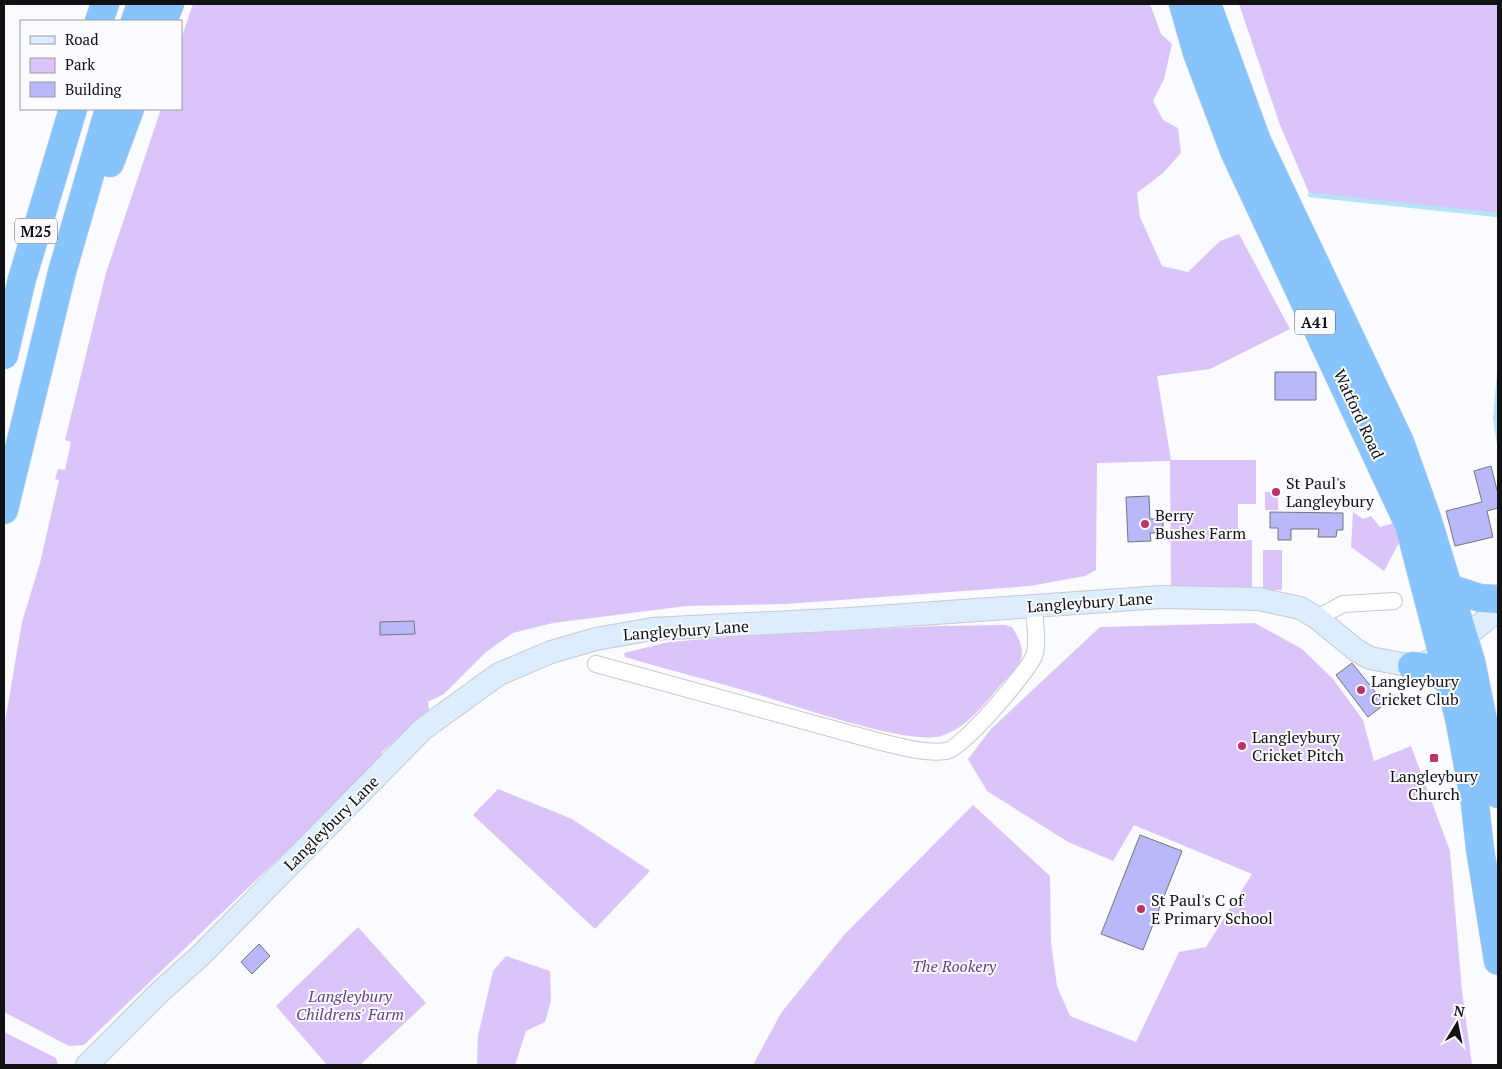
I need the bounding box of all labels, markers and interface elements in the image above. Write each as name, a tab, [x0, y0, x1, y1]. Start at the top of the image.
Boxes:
legend	[20, 20, 182, 110]
text: Road	[65, 29, 98, 49]
text: Park	[65, 54, 95, 74]
text: Building	[65, 79, 123, 99]
road number: M25	[15, 218, 57, 244]
road number: A41	[1295, 310, 1335, 334]
street label: Watford Road	[1329, 366, 1389, 463]
place label: St Paul's Langleybury	[1286, 472, 1375, 512]
marker: St Paul's Langleybury	[1270, 486, 1282, 498]
place label: Berry Bushes Farm	[1155, 504, 1246, 544]
marker: Berry Bushes Farm	[1139, 518, 1151, 530]
street label: Langleybury Lane	[1026, 587, 1154, 617]
street label: Langleybury Lane	[622, 615, 750, 645]
place label: Langleybury Cricket Club	[1371, 670, 1460, 710]
marker: Langleybury Cricket Club	[1355, 684, 1367, 696]
place label: Langleybury Cricket Pitch	[1252, 726, 1344, 766]
marker: Langleybury Cricket Pitch	[1236, 740, 1248, 752]
marker: Langleybury Church	[1428, 752, 1440, 764]
place label: Langleybury Church	[1390, 765, 1479, 805]
street label: Langleybury Lane	[279, 771, 383, 875]
place label: St Paul's C of E Primary School	[1151, 889, 1273, 929]
marker: St Paul's C of E Primary School	[1135, 903, 1147, 915]
park label: The Rookery	[912, 955, 997, 977]
park label: Langleybury Childrens' Farm	[296, 985, 404, 1025]
north arrow	[1432, 999, 1482, 1049]
text: N	[1452, 1000, 1467, 1021]

